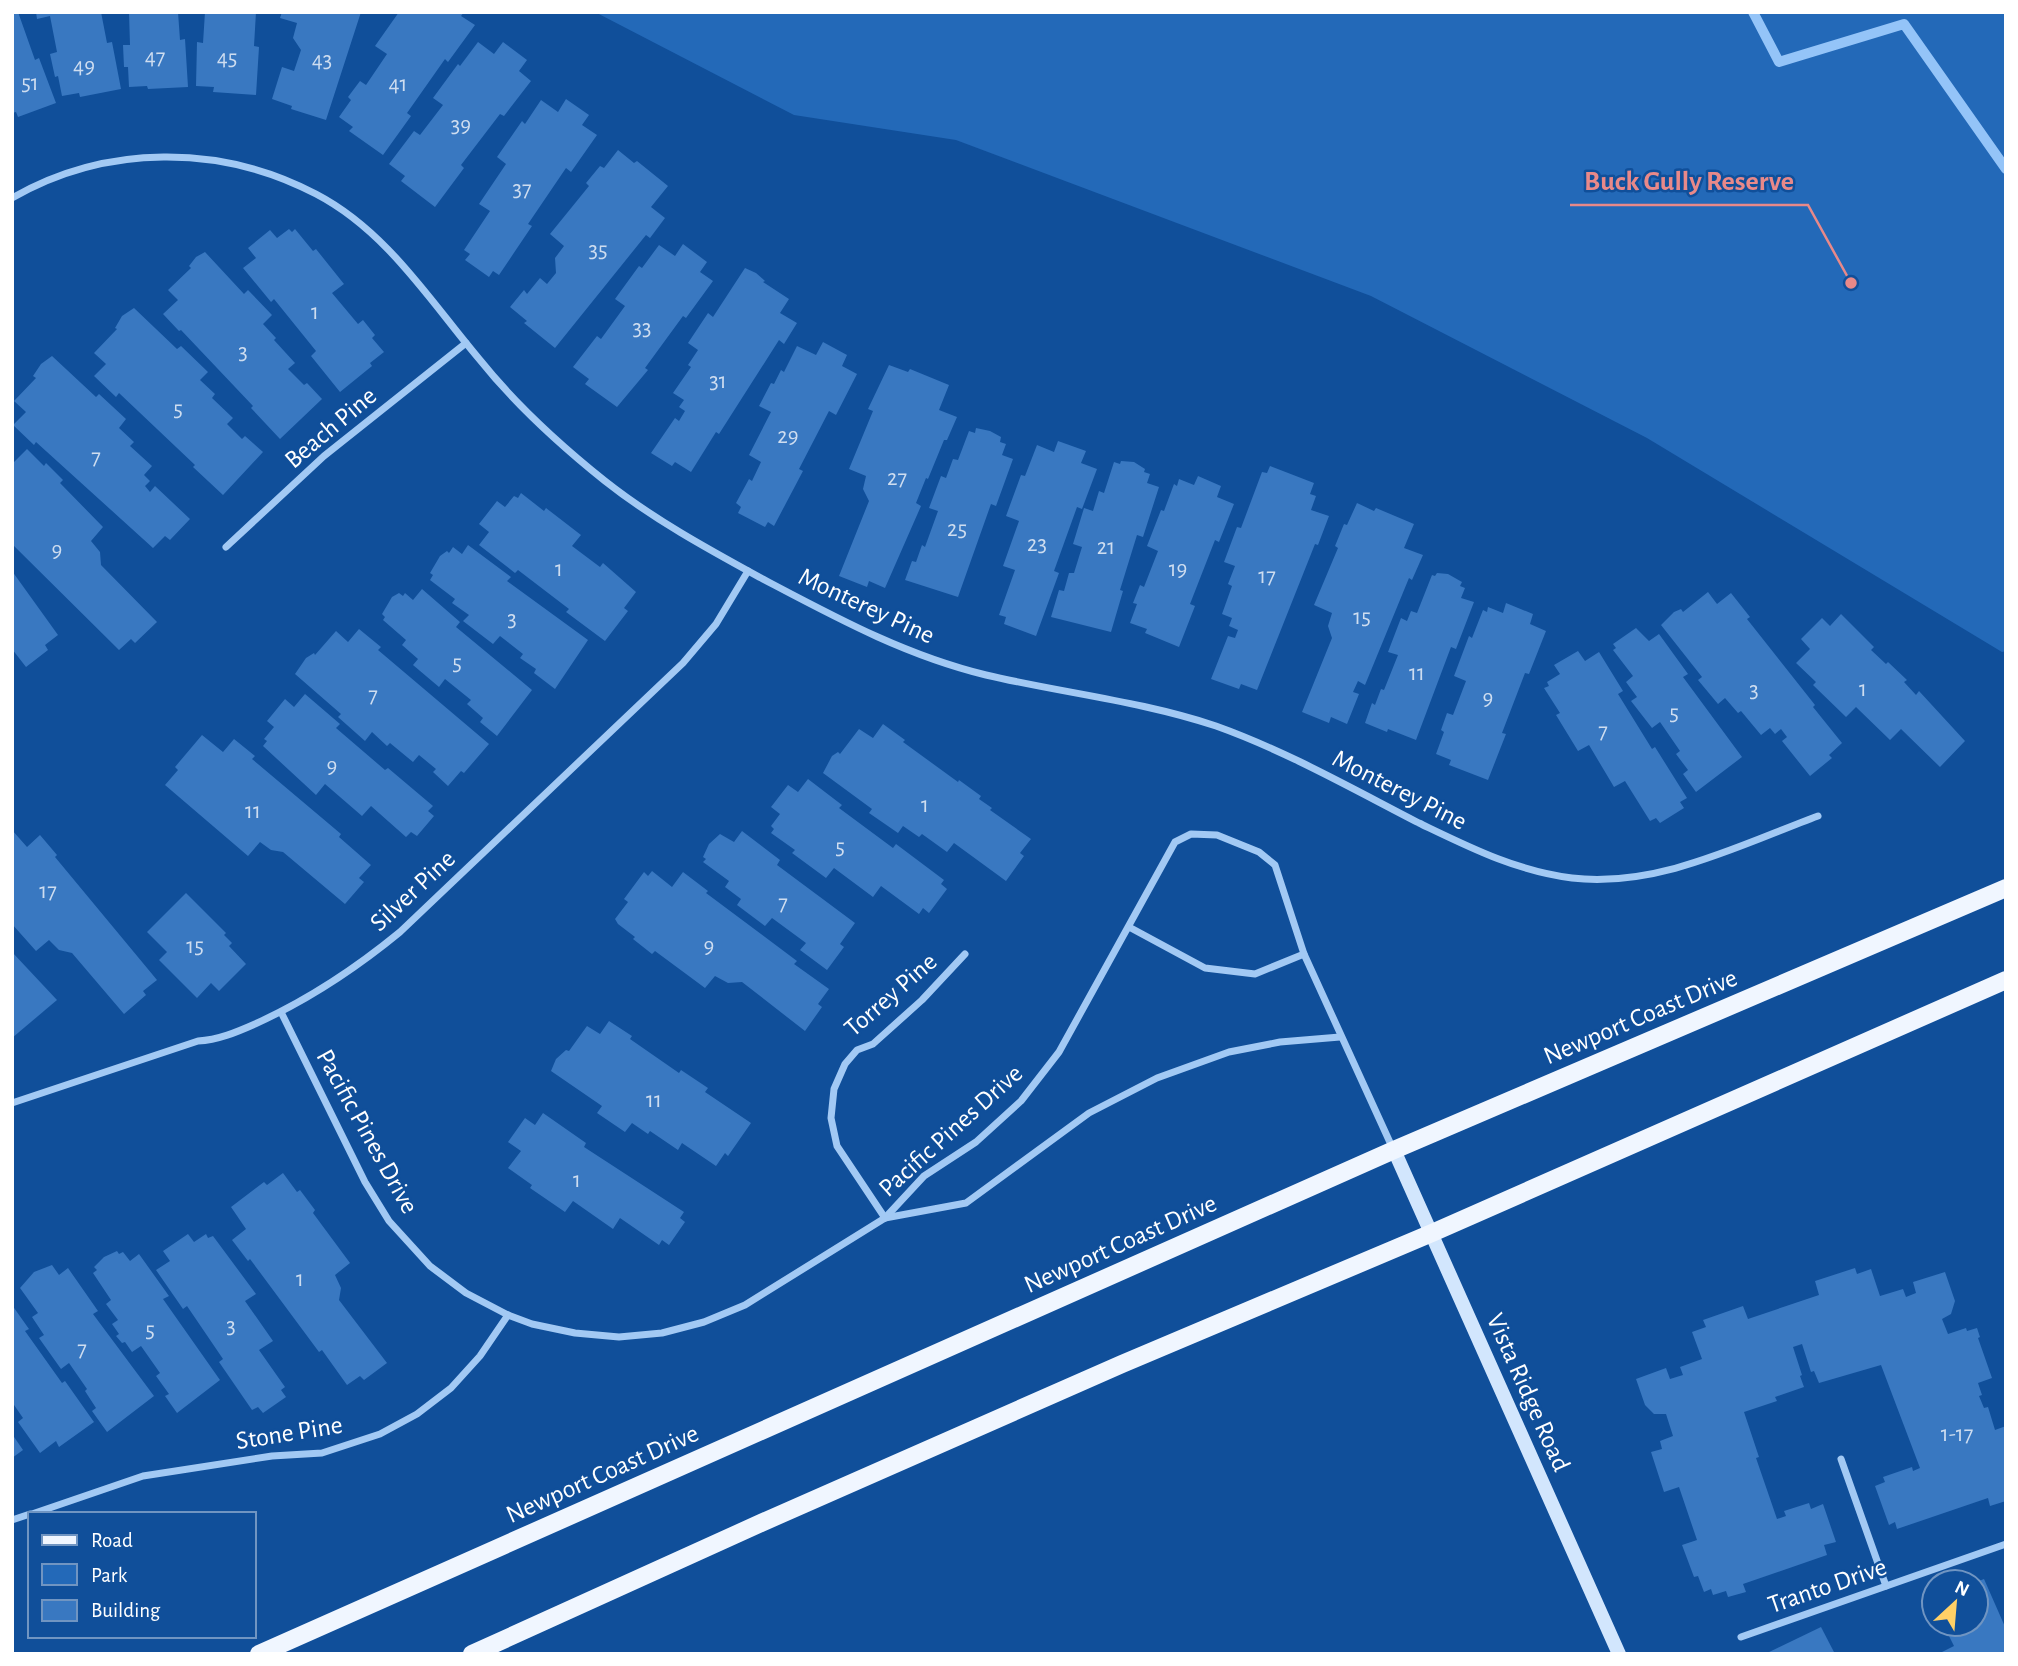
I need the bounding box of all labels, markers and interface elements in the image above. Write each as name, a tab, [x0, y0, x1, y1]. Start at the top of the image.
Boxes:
house number: 47	[145, 46, 165, 69]
house number: 45	[217, 47, 237, 70]
house number: 43	[312, 49, 332, 72]
house number: 49	[73, 55, 95, 78]
house number: 51	[21, 72, 39, 95]
house number: 41	[389, 73, 407, 96]
house number: 39	[451, 114, 471, 137]
callout: Buck Gully Reserve	[1570, 156, 1808, 205]
text: Buck Gully Reserve	[1584, 168, 1794, 196]
house number: 37	[512, 178, 532, 201]
house number: 35	[588, 239, 608, 262]
house number: 1	[311, 301, 319, 324]
house number: 33	[633, 317, 651, 340]
house number: 3	[238, 341, 248, 364]
house number: 31	[709, 370, 727, 393]
street label: Beach Pine	[280, 382, 381, 473]
house number: 5	[173, 398, 183, 421]
house number: 29	[777, 425, 799, 448]
house number: 7	[91, 446, 101, 469]
house number: 27	[887, 467, 907, 490]
house number: 25	[947, 518, 967, 541]
house number: 23	[1027, 533, 1047, 556]
house number: 21	[1097, 536, 1115, 559]
house number: 9	[52, 539, 62, 562]
house number: 1	[555, 558, 563, 581]
house number: 19	[1169, 558, 1187, 581]
street label: Monterey Pine	[795, 563, 939, 649]
house number: 17	[1258, 565, 1276, 588]
house number: 15	[1353, 606, 1371, 629]
house number: 3	[507, 608, 517, 631]
house number: 5	[452, 652, 462, 675]
house number: 11	[1409, 662, 1425, 685]
house number: 1	[1859, 678, 1867, 701]
house number: 3	[1749, 679, 1759, 702]
house number: 7	[368, 684, 378, 707]
house number: 9	[1483, 687, 1493, 710]
house number: 5	[1669, 702, 1679, 725]
house number: 7	[1598, 720, 1608, 743]
street label: Monterey Pine	[1328, 745, 1471, 835]
house number: 9	[327, 755, 337, 778]
house number: 1	[921, 794, 929, 817]
house number: 11	[245, 800, 261, 823]
house number: 5	[835, 836, 845, 859]
street label: Silver Pine	[365, 845, 460, 936]
house number: 17	[39, 880, 57, 903]
house number: 7	[778, 892, 788, 915]
house number: 15	[186, 935, 204, 958]
house number: 9	[704, 935, 714, 958]
street label: Torrey Pine	[840, 948, 942, 1042]
street label: Newport Coast Drive	[1540, 964, 1741, 1069]
street label: Pacific Pines Drive	[311, 1045, 423, 1218]
street label: Pacific Pines Drive	[874, 1060, 1027, 1202]
house number: 11	[646, 1089, 662, 1112]
house number: 1	[573, 1169, 581, 1192]
street label: Newport Coast Drive	[1020, 1190, 1220, 1298]
house number: 1	[296, 1268, 304, 1291]
street label: Vista Ridge Road	[1482, 1309, 1575, 1475]
house number: 3	[226, 1315, 236, 1338]
house number: 5	[145, 1319, 155, 1342]
house number: 7	[77, 1338, 87, 1361]
street label: Stone Pine	[234, 1412, 344, 1454]
street label: Newport Coast Drive	[502, 1420, 702, 1528]
house number: 1-17	[1941, 1423, 1973, 1446]
legend	[28, 1512, 256, 1638]
text: Road	[91, 1530, 133, 1551]
street label: Tranto Drive	[1765, 1554, 1890, 1618]
text: Park	[91, 1565, 128, 1586]
north arrow	[1920, 1568, 1990, 1638]
text: N	[1952, 1578, 1972, 1601]
text: Building	[91, 1600, 161, 1621]

